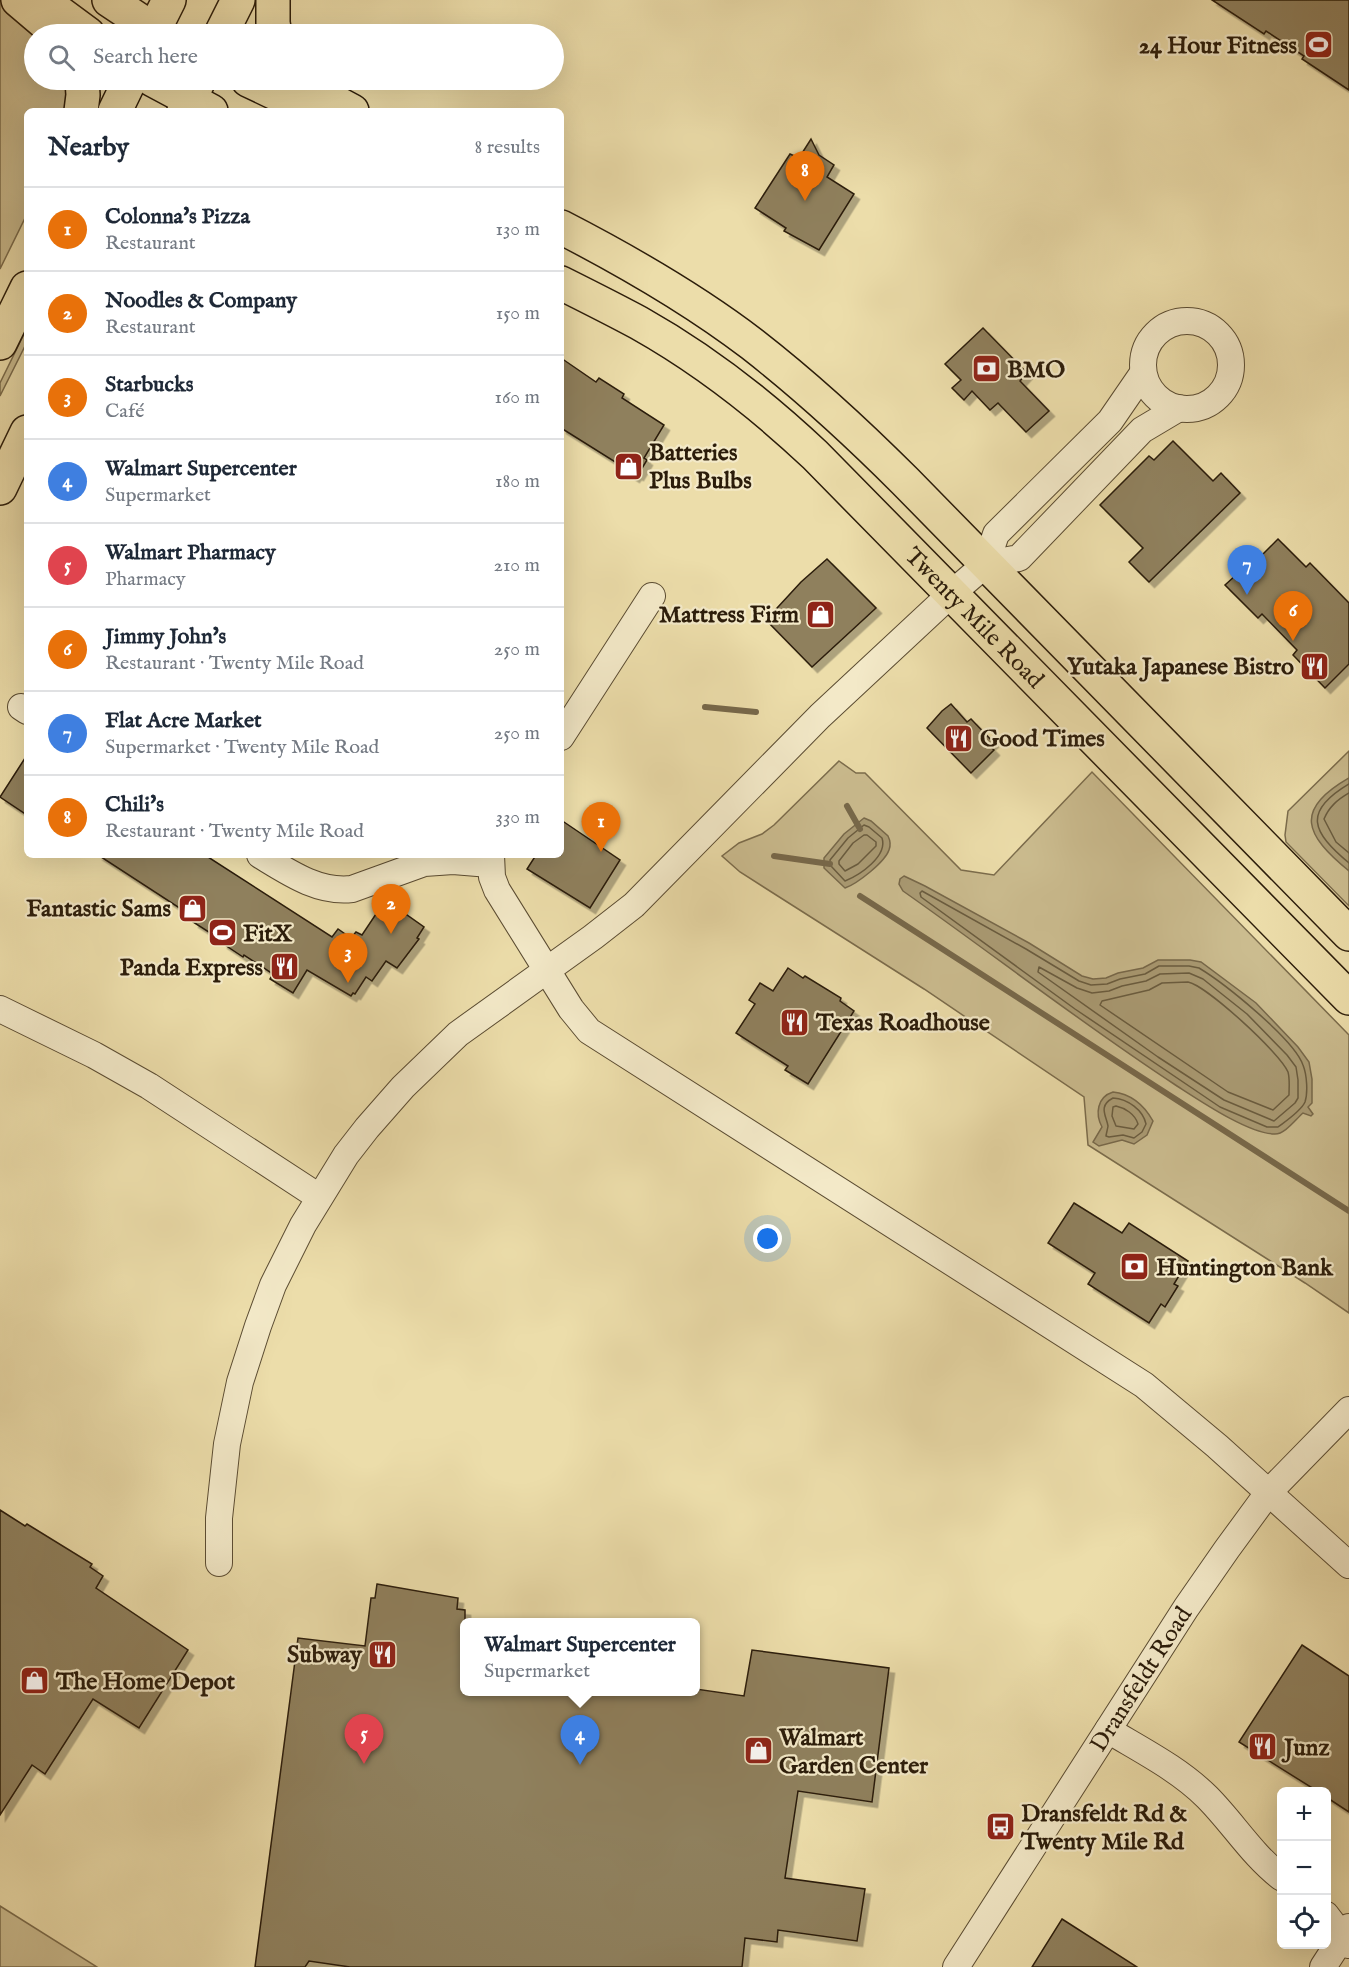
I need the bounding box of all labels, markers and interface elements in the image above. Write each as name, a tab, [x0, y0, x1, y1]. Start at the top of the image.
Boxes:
search box	[24, 24, 564, 90]
sports icon: 24 Hour Fitness	[1302, 29, 1334, 61]
place label: 24 Hour Fitness	[1139, 31, 1298, 62]
icon: search	[45, 41, 78, 74]
text: Search here	[93, 43, 198, 71]
text: Nearby	[48, 131, 129, 164]
text: 8 results	[474, 135, 540, 160]
pin: 8	[786, 152, 824, 201]
text: Colonna's Pizza	[105, 203, 250, 231]
text: 1	[64, 217, 71, 242]
text: 130 m	[495, 217, 540, 242]
text: Restaurant	[105, 231, 196, 256]
text: Noodles & Company	[105, 287, 297, 315]
text: 2	[63, 301, 72, 326]
text: 150 m	[496, 301, 540, 326]
text: Restaurant	[105, 315, 196, 340]
bank icon: BMO	[970, 353, 1002, 385]
place label: BMO	[1007, 355, 1065, 386]
text: Starbucks	[105, 371, 193, 399]
text: 3	[64, 385, 71, 410]
text: 160 m	[494, 385, 540, 410]
text: Café	[105, 399, 144, 424]
place label: Batteries Plus Bulbs	[649, 438, 752, 497]
shop icon: Batteries Plus Bulbs	[612, 450, 644, 482]
text: Walmart Supercenter	[105, 455, 297, 483]
text: 4	[63, 469, 72, 494]
text: 180 m	[495, 469, 540, 494]
text: Supermarket	[105, 483, 211, 508]
text: Walmart Pharmacy	[105, 539, 276, 567]
street label: Twenty Mile Road	[897, 541, 1050, 696]
pin: 7	[1228, 546, 1266, 595]
text: 5	[64, 553, 71, 578]
text: 210 m	[494, 553, 540, 578]
text: Pharmacy	[105, 567, 186, 592]
pin: 6	[1274, 592, 1312, 641]
shop icon: Mattress Firm	[804, 598, 836, 630]
place label: Mattress Firm	[659, 600, 799, 631]
text: Jimmy John's	[105, 623, 226, 651]
text: 6	[63, 637, 72, 662]
text: 250 m	[494, 637, 540, 662]
restaurant icon: Yutaka Japanese Bistro	[1299, 650, 1331, 682]
text: Restaurant · Twenty Mile Road	[105, 651, 364, 676]
place label: Yutaka Japanese Bistro	[1067, 652, 1294, 683]
text: Flat Acre Market	[105, 707, 262, 735]
text: 7	[63, 721, 72, 746]
text: 250 m	[494, 721, 540, 746]
restaurant icon: Good Times	[943, 722, 975, 754]
place label: Good Times	[980, 724, 1105, 755]
text: Supermarket · Twenty Mile Road	[105, 735, 379, 760]
text: Chili's	[105, 791, 164, 819]
pin: 1	[582, 802, 620, 852]
text: 8	[64, 805, 71, 830]
text: 330 m	[495, 805, 540, 830]
text: Restaurant · Twenty Mile Road	[105, 819, 364, 844]
pin: 2	[372, 884, 410, 934]
shop icon: Fantastic Sams	[176, 892, 208, 924]
place label: Fantastic Sams	[26, 894, 172, 925]
sports icon: FitX	[206, 917, 238, 949]
place label: FitX	[243, 919, 293, 950]
pin: 3	[328, 934, 368, 983]
restaurant icon: Panda Express	[268, 951, 300, 983]
place label: Panda Express	[120, 953, 264, 984]
restaurant icon: Texas Roadhouse	[779, 1006, 811, 1038]
place label: Texas Roadhouse	[815, 1008, 990, 1039]
your location	[753, 1224, 782, 1253]
bank icon: Huntington Bank	[1119, 1251, 1151, 1283]
place label: Huntington Bank	[1156, 1253, 1334, 1284]
street label: Dransfeldt Road	[1084, 1601, 1200, 1758]
popup	[460, 1618, 700, 1696]
text: Walmart Supercenter	[484, 1631, 676, 1659]
restaurant icon: Subway	[367, 1638, 399, 1670]
place label: Subway	[287, 1640, 363, 1671]
text: Supermarket	[484, 1659, 590, 1684]
shop icon: The Home Depot	[19, 1665, 51, 1697]
place label: The Home Depot	[55, 1667, 236, 1698]
pin: 5	[344, 1714, 384, 1764]
pin: 4	[560, 1716, 600, 1765]
place label: Walmart Garden Center	[778, 1723, 928, 1782]
restaurant icon: Junz	[1247, 1731, 1279, 1763]
place label: Junz	[1281, 1733, 1330, 1764]
shop icon: Walmart Garden Center	[742, 1735, 774, 1767]
map controls	[1277, 1787, 1331, 1949]
button: +	[1277, 1787, 1331, 1841]
place label: Dransfeldt Rd & Twenty Mile Rd	[1020, 1799, 1187, 1858]
bus stop icon: Dransfeldt Rd & Twenty Mile Rd	[984, 1811, 1016, 1843]
button: −	[1277, 1841, 1331, 1895]
button: locate	[1277, 1895, 1331, 1949]

